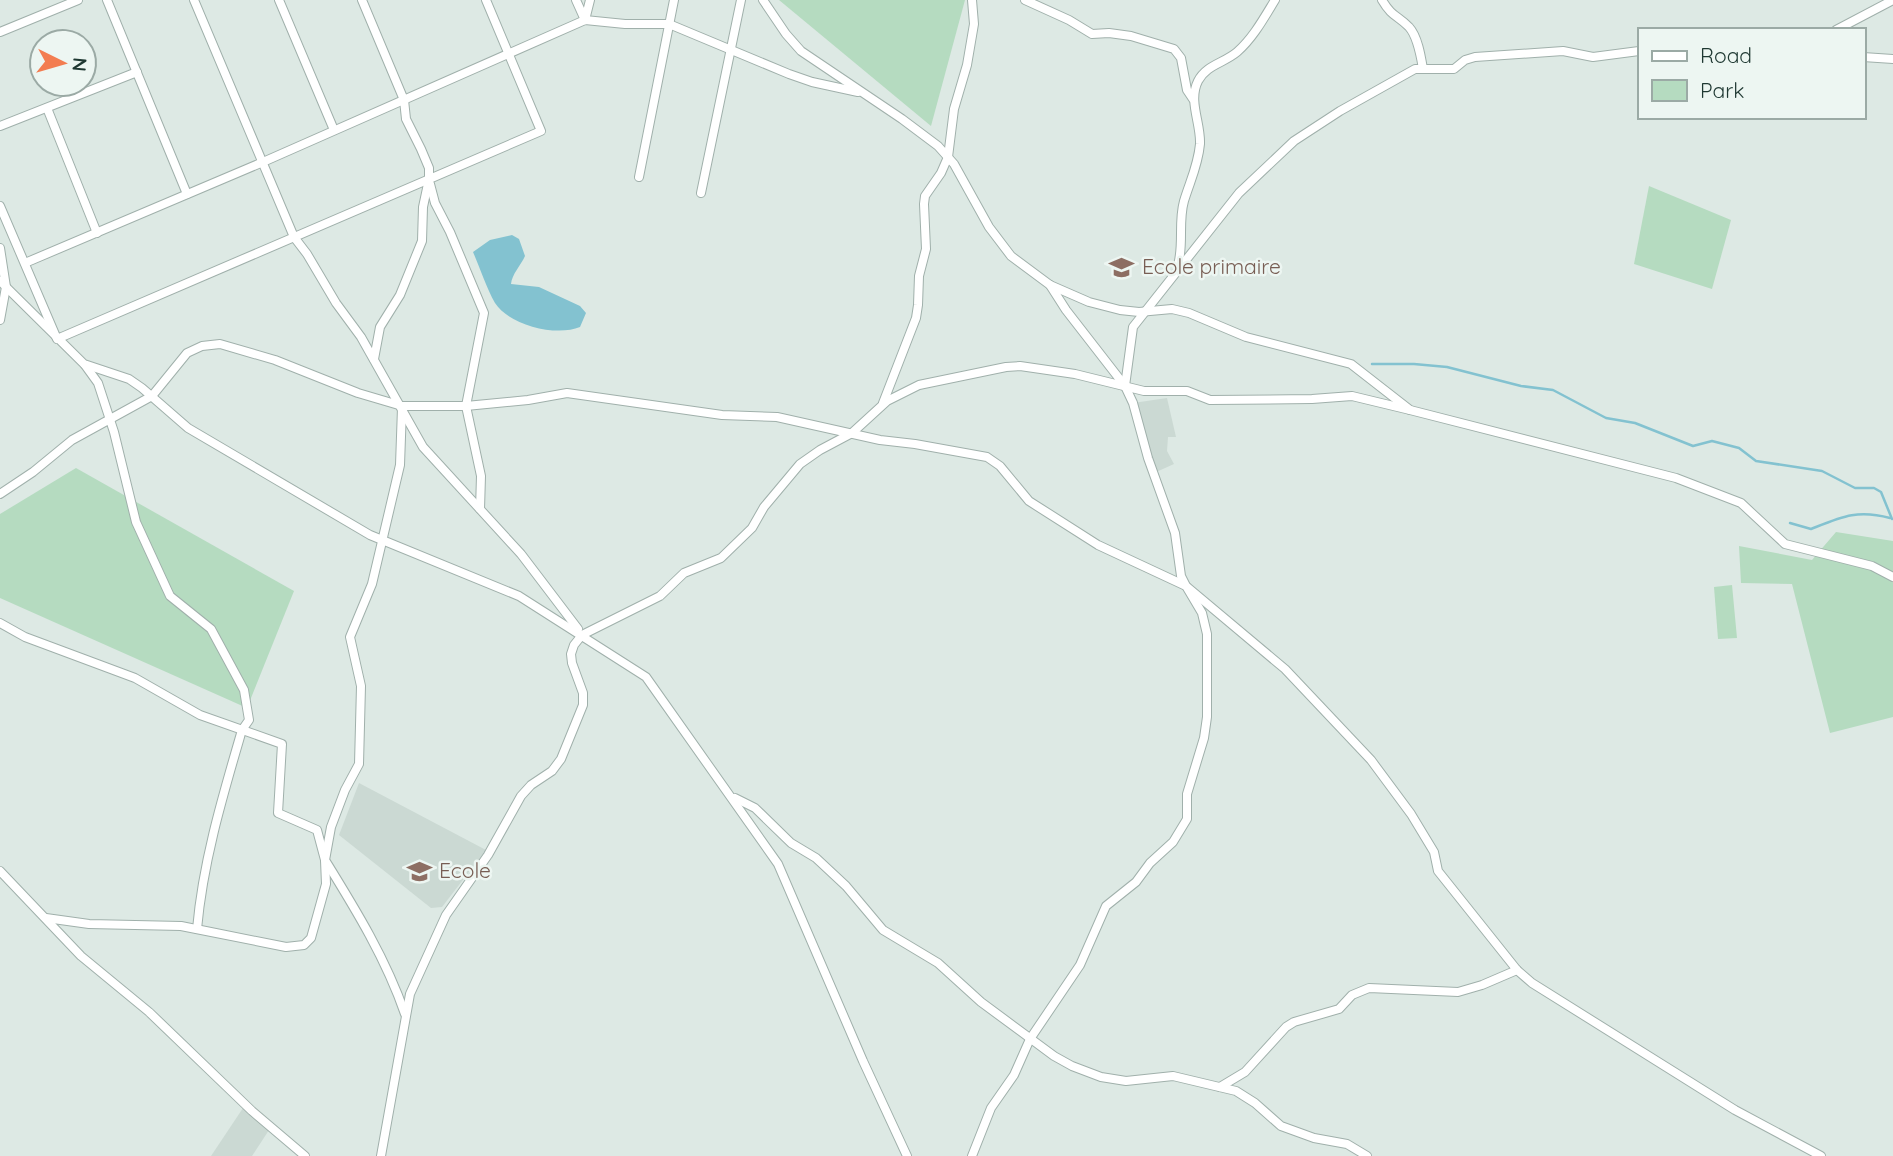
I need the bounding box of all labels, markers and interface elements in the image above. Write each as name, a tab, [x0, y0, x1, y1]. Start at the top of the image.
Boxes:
north arrow	[28, 28, 98, 98]
legend	[1638, 28, 1865, 119]
text: Road	[1700, 42, 1752, 68]
text: N	[67, 56, 92, 72]
text: Park	[1700, 77, 1744, 103]
school or university icon: Ecole primaire	[1108, 253, 1136, 281]
place label: Ecole primaire	[1142, 253, 1281, 279]
school or university icon: Ecole	[405, 857, 433, 885]
place label: Ecole	[439, 857, 491, 883]

